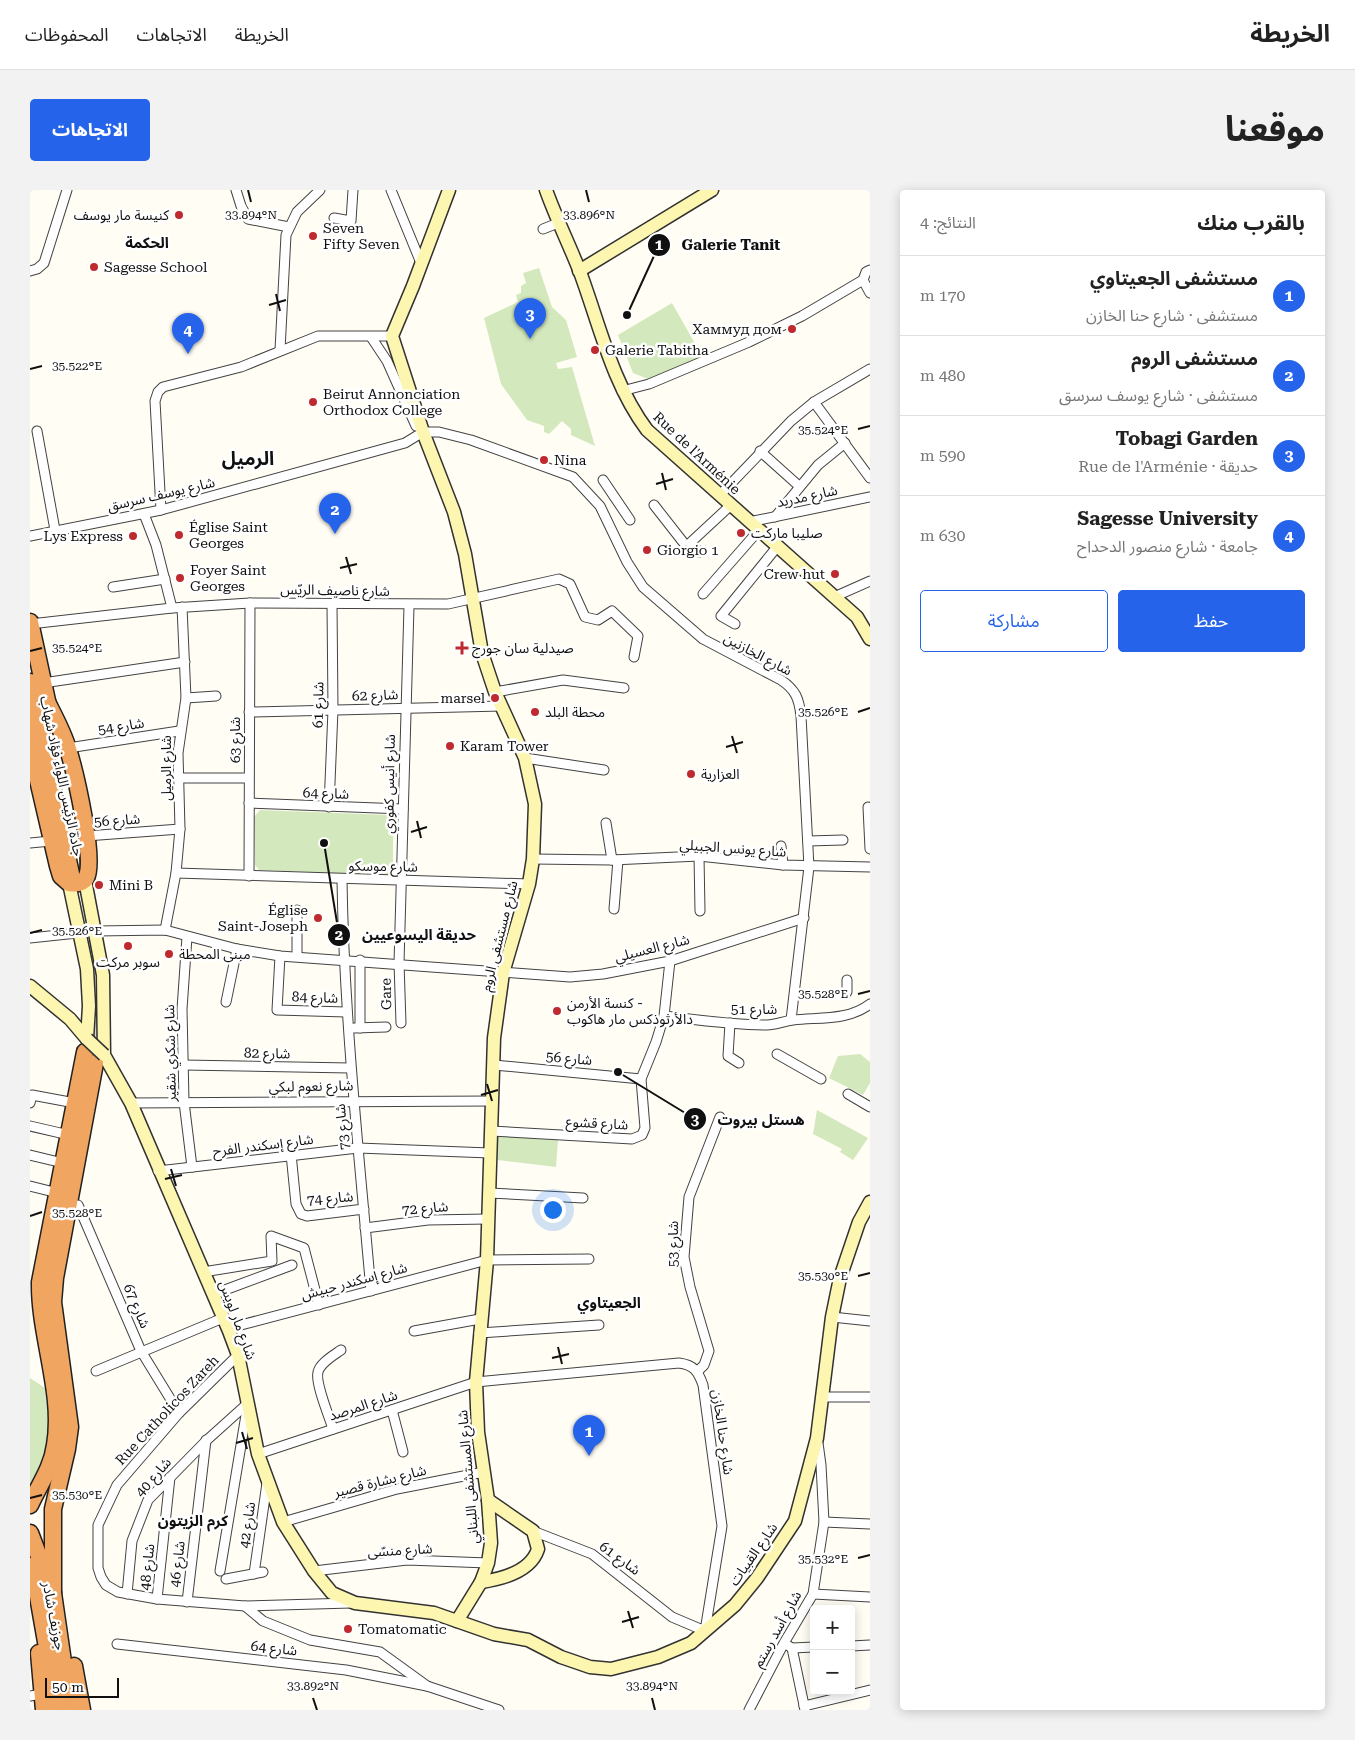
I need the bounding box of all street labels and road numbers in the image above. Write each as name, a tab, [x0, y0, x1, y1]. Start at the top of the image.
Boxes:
street label: Rue de l'Arménie	[650, 409, 744, 498]
street label: شارع يوسف سرسق	[106, 474, 217, 517]
street label: شارع مدريد	[775, 482, 840, 513]
street label: شارع ناصيف الريّس	[280, 581, 390, 602]
street label: شارع الخازنين	[720, 629, 795, 681]
street label: شارع 61	[310, 682, 329, 728]
street label: شارع 62	[351, 686, 399, 707]
street label: جادة الرئيس اللواء فؤاد شهاب	[36, 694, 87, 858]
street label: شارع 54	[97, 714, 146, 741]
street label: شارع 63	[227, 717, 246, 763]
street label: شارع أنيس كفوري	[379, 734, 401, 834]
street label: شارع الرميل	[158, 735, 177, 801]
street label: شارع 64	[302, 784, 350, 805]
street label: شارع 56	[93, 810, 141, 833]
street label: شارع يونس الجبيلي	[679, 836, 787, 863]
street label: شارع موسكو	[348, 857, 418, 878]
street label: شارع مستشفى الروم	[478, 879, 523, 994]
street label: شارع العسيلي	[613, 931, 692, 968]
street label: Gare	[378, 978, 394, 1010]
street label: شارع 84	[291, 988, 339, 1009]
street label: شارع 51	[731, 1001, 777, 1020]
street label: شارع شكري شقير	[161, 1004, 182, 1103]
street label: شارع 82	[244, 1045, 290, 1064]
street label: شارع 56	[545, 1048, 593, 1071]
street label: شارع نعوم لبكي	[269, 1077, 354, 1098]
street label: شارع 73	[332, 1103, 355, 1151]
street label: شارع قشوع	[565, 1113, 629, 1136]
street label: شارع إسكندر الفرح	[212, 1131, 315, 1162]
street label: شارع 74	[306, 1188, 354, 1211]
street label: شارع 72	[401, 1198, 449, 1221]
street label: شارع 53	[665, 1221, 684, 1267]
street label: شارع إسكندر حبيش	[299, 1259, 410, 1306]
street label: شارع مار لويس	[213, 1278, 260, 1363]
street label: شارع 67	[118, 1281, 153, 1332]
street label: Rue Catholicos Zareh	[112, 1352, 222, 1468]
street label: شارع المرصد	[327, 1386, 400, 1426]
street label: شارع حنا الخازن	[706, 1388, 737, 1476]
street label: شارع المستشفى اللبناني	[454, 1409, 485, 1545]
street label: شارع 40	[132, 1454, 177, 1502]
street label: شارع بشارة قصير	[331, 1462, 429, 1503]
street label: شارع 42	[236, 1501, 261, 1550]
street label: شارع القبيات	[726, 1520, 783, 1590]
street label: شارع 61	[595, 1538, 644, 1581]
street label: شارع 46	[166, 1540, 191, 1588]
street label: شارع منسّى	[367, 1540, 433, 1563]
street label: شارع 48	[137, 1543, 160, 1591]
street label: جوزيف شادر	[38, 1579, 68, 1652]
street label: شارع أسد رستم	[749, 1588, 807, 1671]
street label: شارع 64	[250, 1638, 298, 1661]

